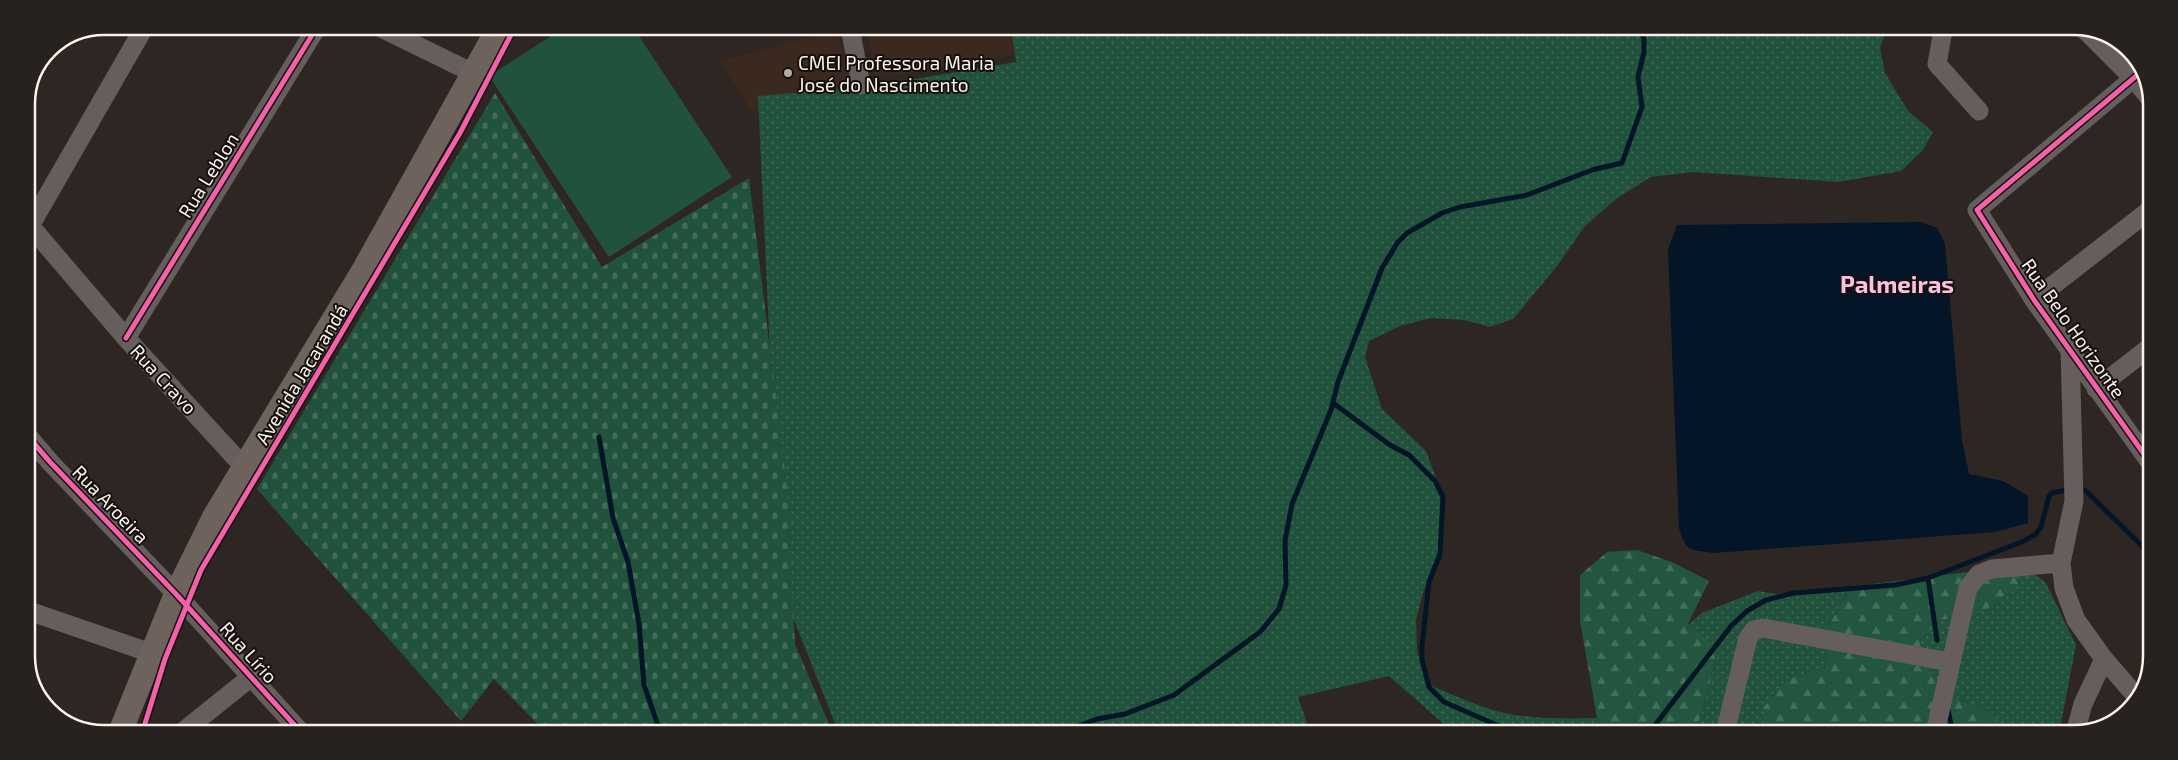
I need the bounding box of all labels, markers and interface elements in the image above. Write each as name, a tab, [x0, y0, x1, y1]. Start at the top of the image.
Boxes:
place label: CMEI Professora Maria José do Nascimento	[798, 51, 994, 96]
marker: CMEI Professora Maria José do Nascimento	[782, 67, 794, 79]
street label: Rua Leblon	[173, 128, 243, 222]
street label: Rua Belo Horizonte	[2017, 254, 2131, 402]
district label: Palmeiras	[1840, 269, 1954, 298]
street label: Avenida Jacarandá	[250, 300, 352, 448]
street label: Rua Cravo	[126, 339, 202, 419]
street label: Rua Aroeira	[68, 460, 154, 548]
street label: Rua Lírio	[215, 616, 283, 688]

